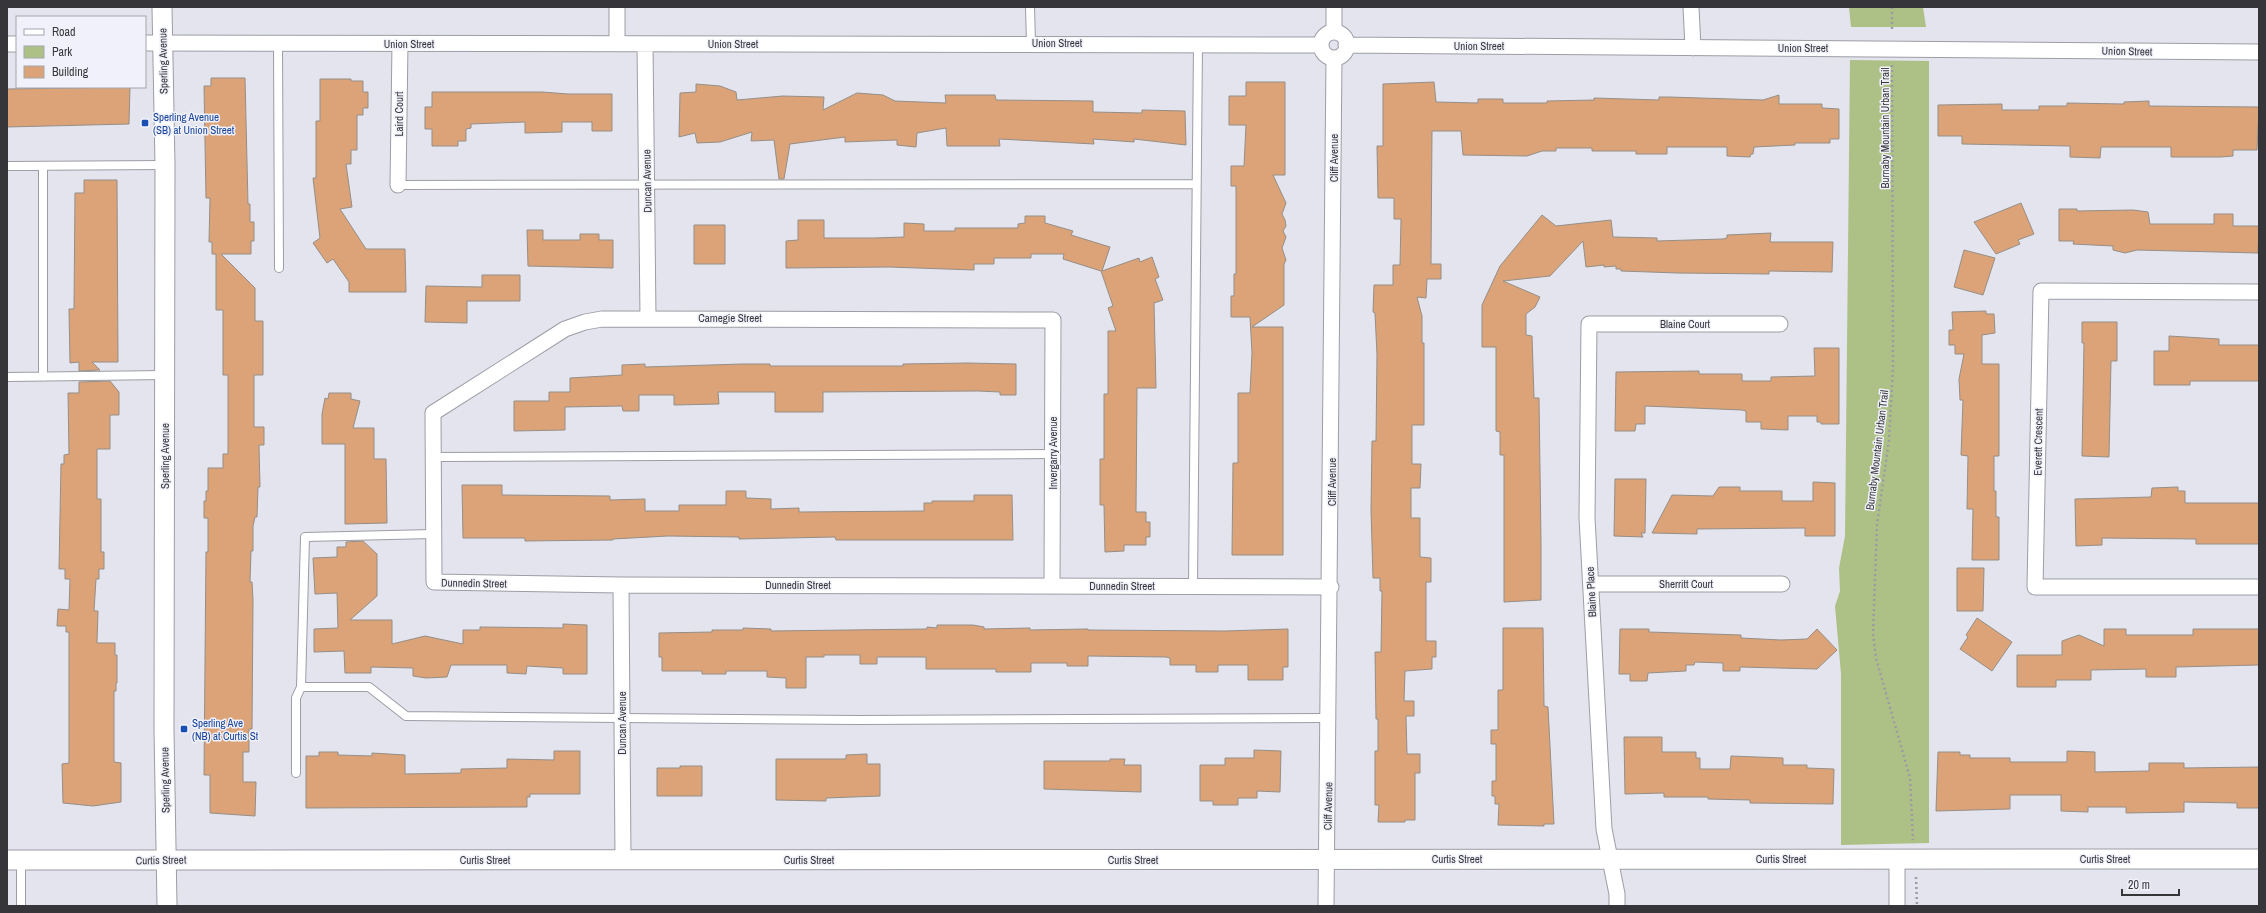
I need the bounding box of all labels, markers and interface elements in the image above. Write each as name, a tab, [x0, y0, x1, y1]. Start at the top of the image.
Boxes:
legend	[16, 16, 146, 88]
text: Road	[52, 24, 76, 40]
street label: Sperling Avenue	[155, 28, 171, 94]
street label: Union Street	[1032, 36, 1083, 50]
street label: Union Street	[384, 37, 435, 51]
street label: Union Street	[708, 37, 759, 51]
street label: Union Street	[1454, 39, 1505, 53]
street label: Union Street	[1778, 41, 1829, 55]
text: Park	[52, 44, 72, 60]
street label: Union Street	[2102, 44, 2153, 58]
text: Building	[52, 64, 89, 80]
street label: Burnaby Mountain Urban Trail	[1878, 68, 1892, 188]
street label: Laird Court	[392, 91, 406, 137]
place label: Sperling Avenue (SB) at Union Street	[153, 110, 235, 137]
marker: Sperling Avenue (SB) at Union Street	[140, 118, 150, 128]
street label: Cliff Avenue	[1327, 134, 1341, 182]
street label: Duncan Avenue	[639, 149, 655, 213]
street label: Carnegie Street	[698, 311, 762, 325]
street label: Blaine Court	[1660, 317, 1711, 331]
street label: Burnaby Mountain Urban Trail	[1863, 389, 1891, 511]
street label: Everett Crescent	[2030, 408, 2046, 476]
street label: Invergarry Avenue	[1046, 416, 1060, 490]
street label: Sperling Avenue	[158, 423, 172, 489]
street label: Cliff Avenue	[1325, 458, 1339, 506]
street label: Blaine Place	[1583, 566, 1599, 618]
street label: Dunnedin Street	[441, 575, 507, 591]
street label: Sherritt Court	[1659, 577, 1714, 591]
street label: Dunnedin Street	[765, 578, 831, 592]
street label: Dunnedin Street	[1089, 579, 1155, 593]
street label: Duncan Avenue	[615, 691, 629, 755]
place label: Sperling Ave (NB) at Curtis St	[192, 716, 259, 743]
marker: Sperling Ave (NB) at Curtis St	[179, 724, 189, 734]
street label: Sperling Avenue	[157, 747, 173, 813]
street label: Cliff Avenue	[1321, 782, 1335, 830]
street label: Curtis Street	[1432, 852, 1483, 866]
street label: Curtis Street	[1756, 852, 1807, 866]
street label: Curtis Street	[2080, 852, 2131, 866]
street label: Curtis Street	[136, 853, 187, 867]
street label: Curtis Street	[460, 853, 511, 867]
street label: Curtis Street	[784, 853, 835, 867]
street label: Curtis Street	[1108, 853, 1159, 867]
scale bar	[2122, 871, 2179, 897]
text: 20 m	[2128, 877, 2150, 893]

